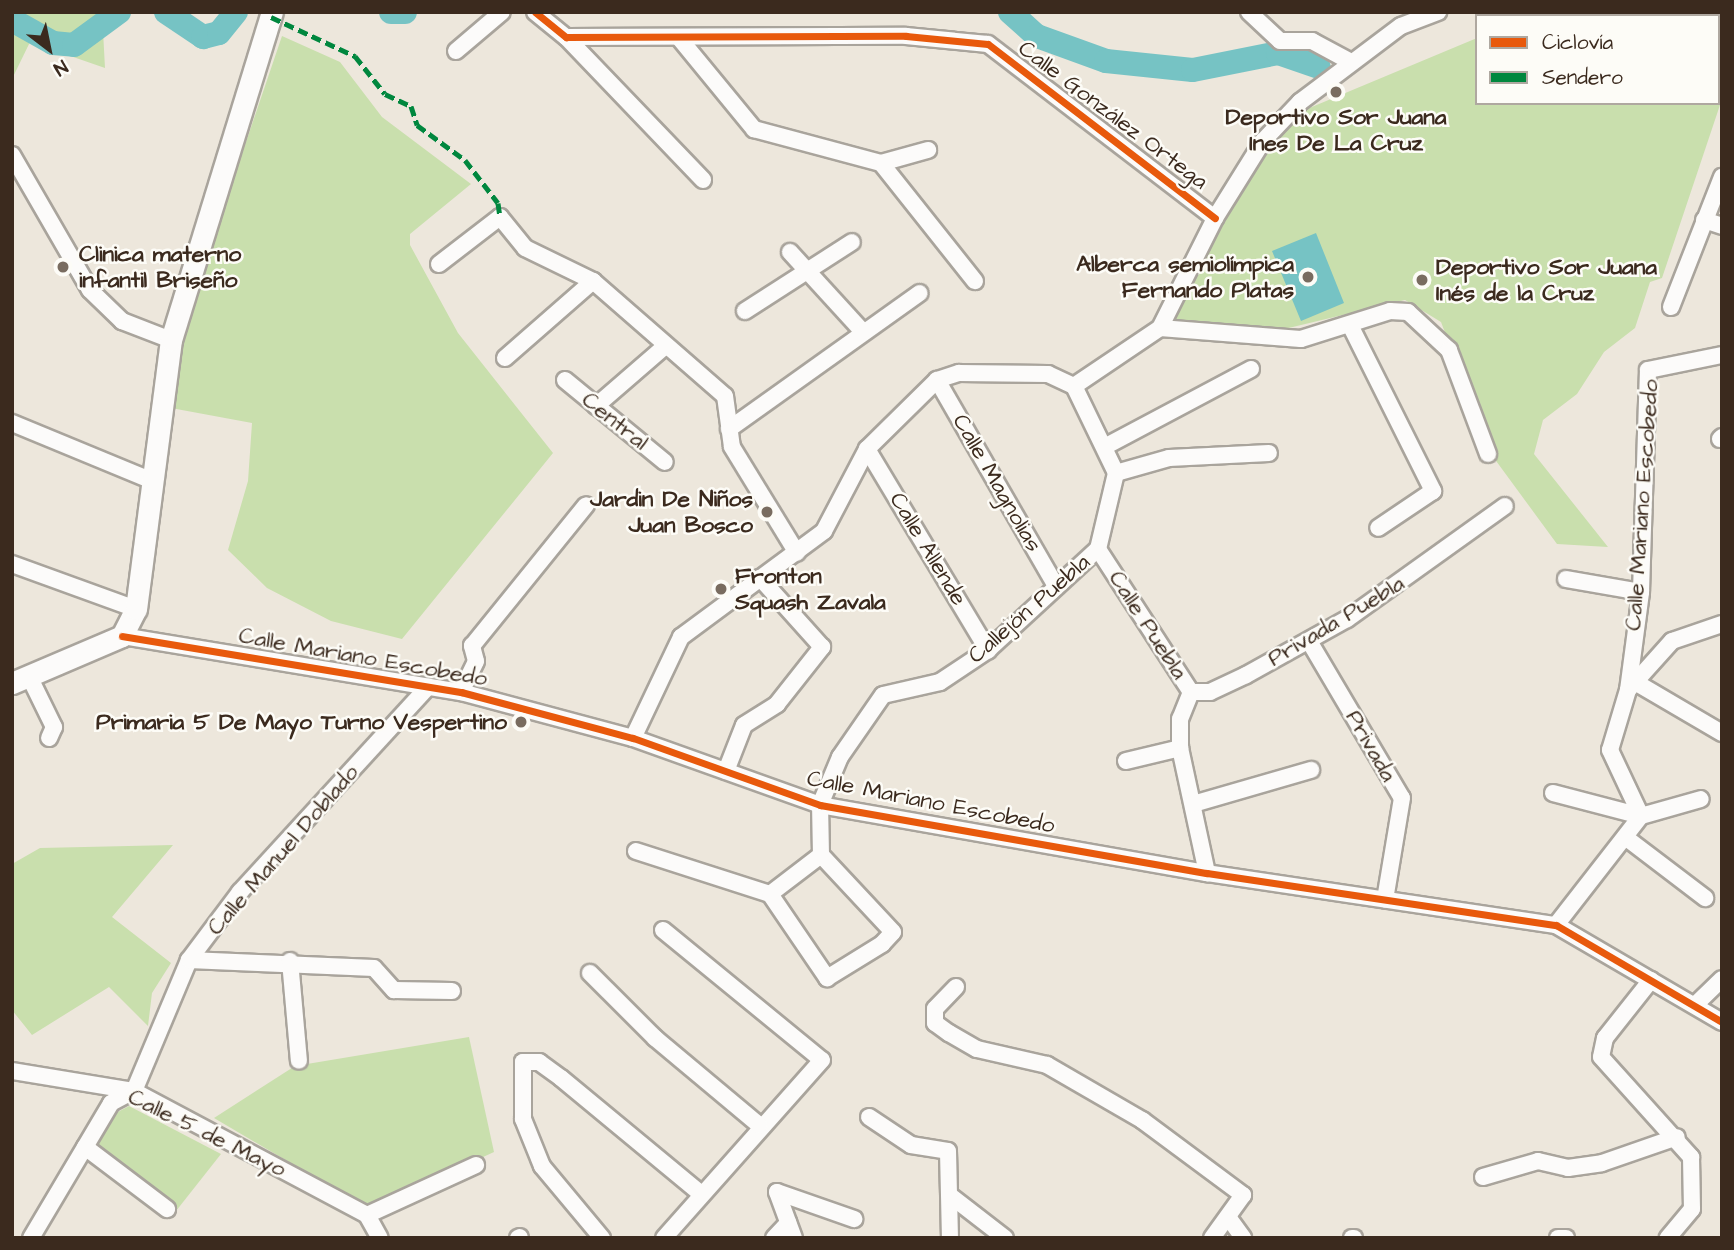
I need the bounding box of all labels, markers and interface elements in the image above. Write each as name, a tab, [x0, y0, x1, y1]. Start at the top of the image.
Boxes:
north arrow	[14, 14, 84, 84]
legend	[1475, 14, 1720, 105]
text: Ciclovía	[1542, 28, 1613, 57]
street label: Calle González Ortega	[1013, 35, 1213, 195]
text: N	[48, 53, 73, 82]
text: Sendero	[1542, 63, 1623, 92]
marker: Deportivo Sor Juana Ines De La Cruz	[1328, 84, 1344, 100]
place label: Deportivo Sor Juana Ines De La Cruz	[1225, 103, 1447, 157]
place label: Clinica materno infantil Briseño	[79, 240, 241, 294]
place label: Alberca semiolímpica Fernando Platas	[1076, 250, 1294, 304]
place label: Deportivo Sor Juana Inés de la Cruz	[1436, 253, 1657, 307]
marker: Clinica materno infantil Briseño	[53, 257, 73, 277]
marker: Alberca semiolímpica Fernando Platas	[1300, 269, 1316, 285]
marker: Deportivo Sor Juana Inés de la Cruz	[1414, 272, 1430, 288]
street label: Calle Mariano Escobedo	[1619, 378, 1665, 632]
street label: Central	[576, 386, 654, 456]
street label: Calle Magnolias	[946, 409, 1048, 557]
place label: Jardin De Niños Juan Bosco	[590, 485, 753, 539]
street label: Calle Allende	[883, 487, 973, 611]
marker: Jardin De Niños Juan Bosco	[759, 504, 775, 520]
street label: Callejón Puebla	[962, 549, 1096, 669]
place label: Fronton Squash Zavala	[735, 562, 886, 616]
street label: Calle Puebla	[1103, 566, 1193, 684]
street label: Privada Puebla	[1263, 569, 1409, 673]
marker: Fronton Squash Zavala	[713, 581, 729, 597]
street label: Calle Mariano Escobedo	[237, 622, 489, 692]
street label: Privada	[1340, 705, 1402, 787]
place label: Primaria 5 De Mayo Turno Vespertino	[96, 708, 507, 736]
marker: Primaria 5 De Mayo Turno Vespertino	[513, 714, 529, 730]
street label: Calle Manuel Doblado	[201, 759, 365, 941]
street label: Calle Mariano Escobedo	[805, 764, 1057, 840]
street label: Calle 5 de Mayo	[124, 1083, 290, 1183]

